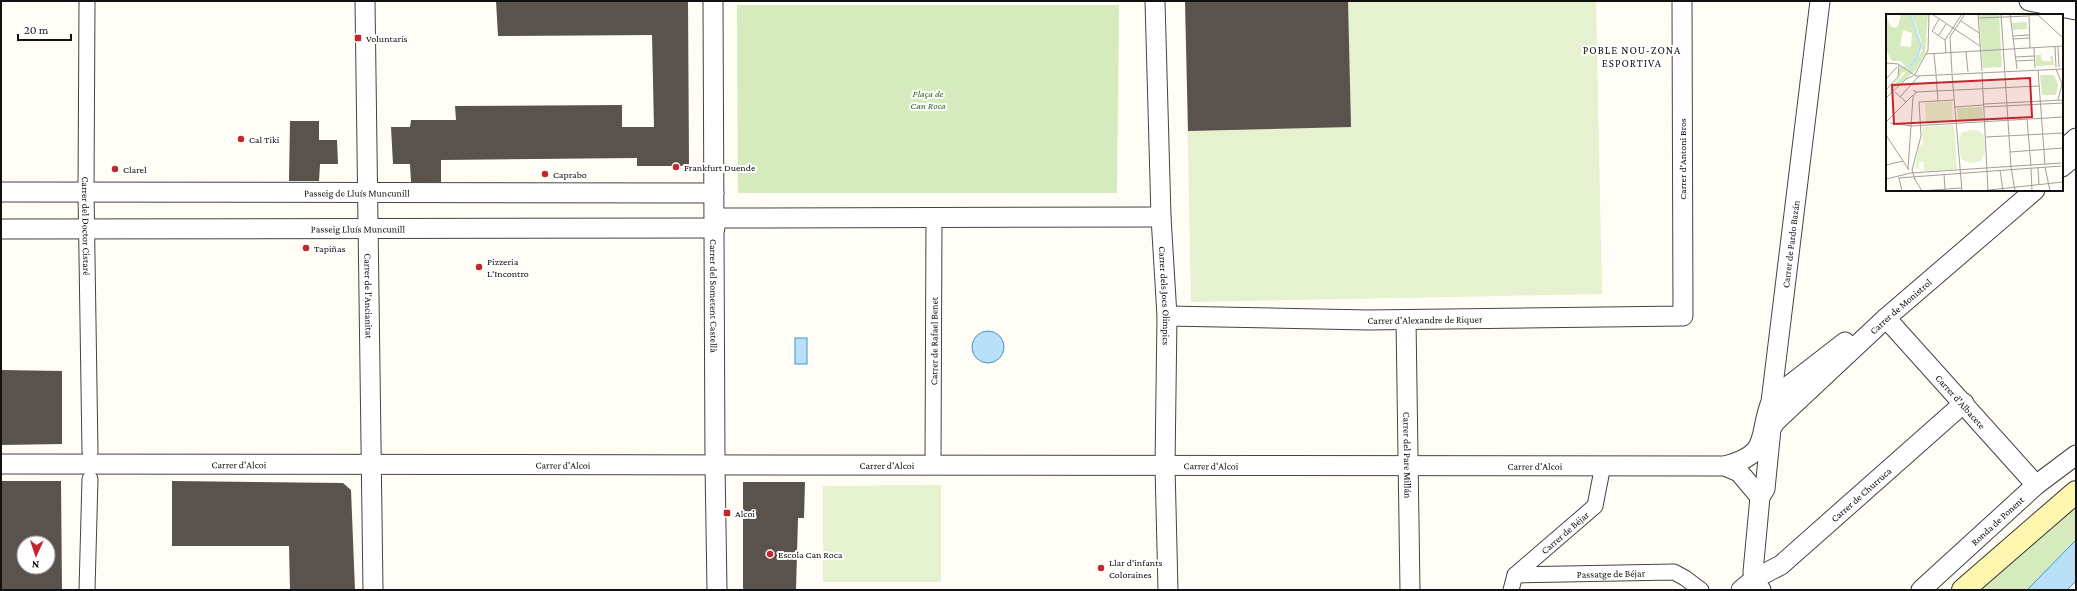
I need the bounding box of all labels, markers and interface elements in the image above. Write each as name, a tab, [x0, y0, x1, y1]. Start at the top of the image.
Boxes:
inset map	[1886, 14, 2063, 191]
scale bar	[18, 16, 71, 42]
text: 20 m	[24, 23, 49, 37]
marker: Voluntaris	[353, 33, 363, 43]
place label: Voluntaris	[366, 33, 408, 44]
district label: POBLE NOU-ZONA ESPORTIVA	[1583, 44, 1681, 69]
park label: Plaça de Can Roca	[910, 88, 946, 111]
street label: Carrer d'Antoni Bros	[1677, 118, 1688, 200]
marker: Cal Tiki	[236, 134, 246, 144]
place label: Cal Tiki	[249, 134, 280, 145]
marker: Frankfurt Duende	[671, 162, 681, 172]
place label: Frankfurt Duende	[684, 162, 756, 173]
marker: Clarel	[110, 164, 120, 174]
place label: Clarel	[123, 164, 147, 175]
marker: Caprabo	[540, 169, 550, 179]
place label: Caprabo	[553, 169, 587, 180]
street label: Carrer del Doctor Cistaré	[80, 176, 93, 276]
street label: Passeig de Lluís Muncunill	[304, 187, 410, 198]
street label: Carrer de Pardo Bazán	[1779, 199, 1801, 289]
street label: Passeig Lluís Muncunill	[311, 223, 406, 234]
street label: Carrer del Sometent Castellà	[709, 239, 720, 353]
marker: Tapiñas	[301, 243, 311, 253]
place label: Tapiñas	[314, 243, 346, 254]
street label: Carrer dels Jocs Olimpics	[1157, 246, 1173, 346]
street label: Carrer de l'Ancianitat	[363, 253, 375, 339]
place label: Pizzeria L'Incontro	[487, 256, 529, 279]
marker: Pizzeria L'Incontro	[474, 262, 484, 272]
street label: Carrer de Monistrol	[1867, 276, 1934, 336]
street label: Carrer de Rafael Benet	[928, 296, 939, 385]
street label: Carrer d'Alexandre de Riquer	[1367, 313, 1483, 326]
street label: Carrer d'Albacete	[1934, 372, 1988, 431]
street label: Carrer del Pare Millán	[1402, 412, 1414, 499]
street label: Carrer d'Alcoi	[212, 459, 267, 470]
street label: Carrer d'Alcoi	[536, 459, 591, 470]
street label: Carrer d'Alcoi	[860, 459, 915, 471]
street label: Carrer d'Alcoi	[1184, 460, 1239, 471]
street label: Carrer d'Alcoi	[1508, 460, 1563, 471]
street label: Carrer de Churruca	[1828, 465, 1893, 524]
street label: Ronda de Ponent	[1968, 493, 2026, 547]
marker: Alcoi	[722, 508, 732, 518]
place label: Alcoi	[735, 508, 755, 519]
street label: Carrer de Béjar	[1539, 508, 1591, 556]
north arrow	[16, 535, 56, 575]
marker: Escola Can Roca	[765, 549, 775, 559]
place label: Escola Can Roca	[778, 549, 843, 560]
place label: Llar d'infants Coloraines	[1109, 557, 1162, 580]
text: N	[31, 559, 40, 571]
marker: Llar d'infants Coloraines	[1096, 563, 1106, 573]
street label: Passatge de Béjar	[1577, 567, 1646, 579]

